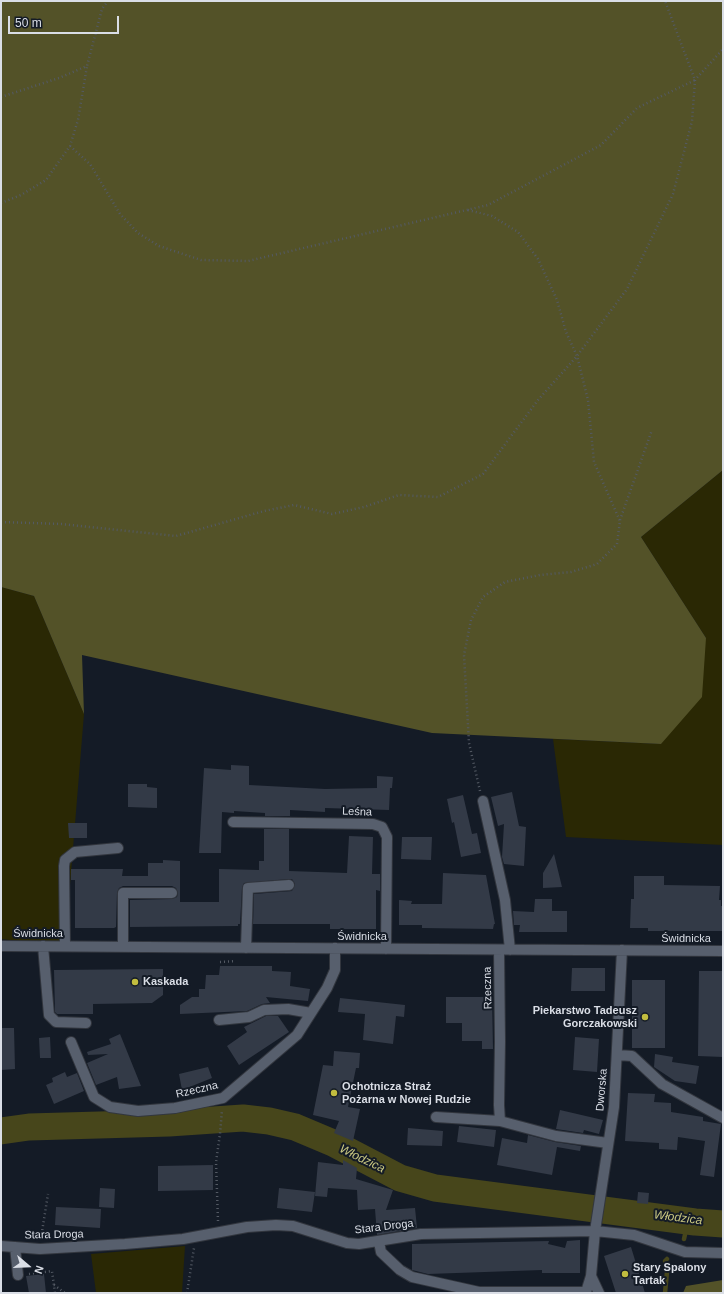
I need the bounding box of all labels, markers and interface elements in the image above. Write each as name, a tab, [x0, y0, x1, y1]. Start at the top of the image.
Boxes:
scale bar	[10, 8, 121, 34]
text: 50 m	[15, 16, 42, 30]
street label: Leśna	[342, 805, 372, 819]
street label: Świdnicka	[13, 927, 63, 941]
street label: Świdnicka	[337, 930, 387, 944]
street label: Świdnicka	[661, 932, 711, 946]
street label: Rzeczna	[481, 966, 495, 1010]
place label: Kaskada	[143, 975, 188, 989]
marker: Kaskada	[130, 977, 140, 987]
place label: Piekarstwo Tadeusz Gorczakowski	[533, 1004, 637, 1030]
marker: Piekarstwo Tadeusz Gorczakowski	[640, 1012, 650, 1022]
street label: Dworska	[594, 1068, 610, 1112]
street label: Rzeczna	[175, 1079, 219, 1101]
place label: Ochotnicza Straż Pożarna w Nowej Rudzie	[342, 1080, 471, 1106]
marker: Ochotnicza Straż Pożarna w Nowej Rudzie	[329, 1088, 339, 1098]
water label: Włodzica	[337, 1142, 387, 1176]
water label: Włodzica	[653, 1208, 703, 1228]
street label: Stara Droga	[354, 1217, 414, 1237]
street label: Stara Droga	[24, 1228, 84, 1242]
north arrow	[8, 1246, 48, 1286]
place label: Stary Spalony Tartak	[633, 1261, 706, 1287]
text: N	[32, 1264, 46, 1276]
marker: Stary Spalony Tartak	[620, 1269, 630, 1279]

